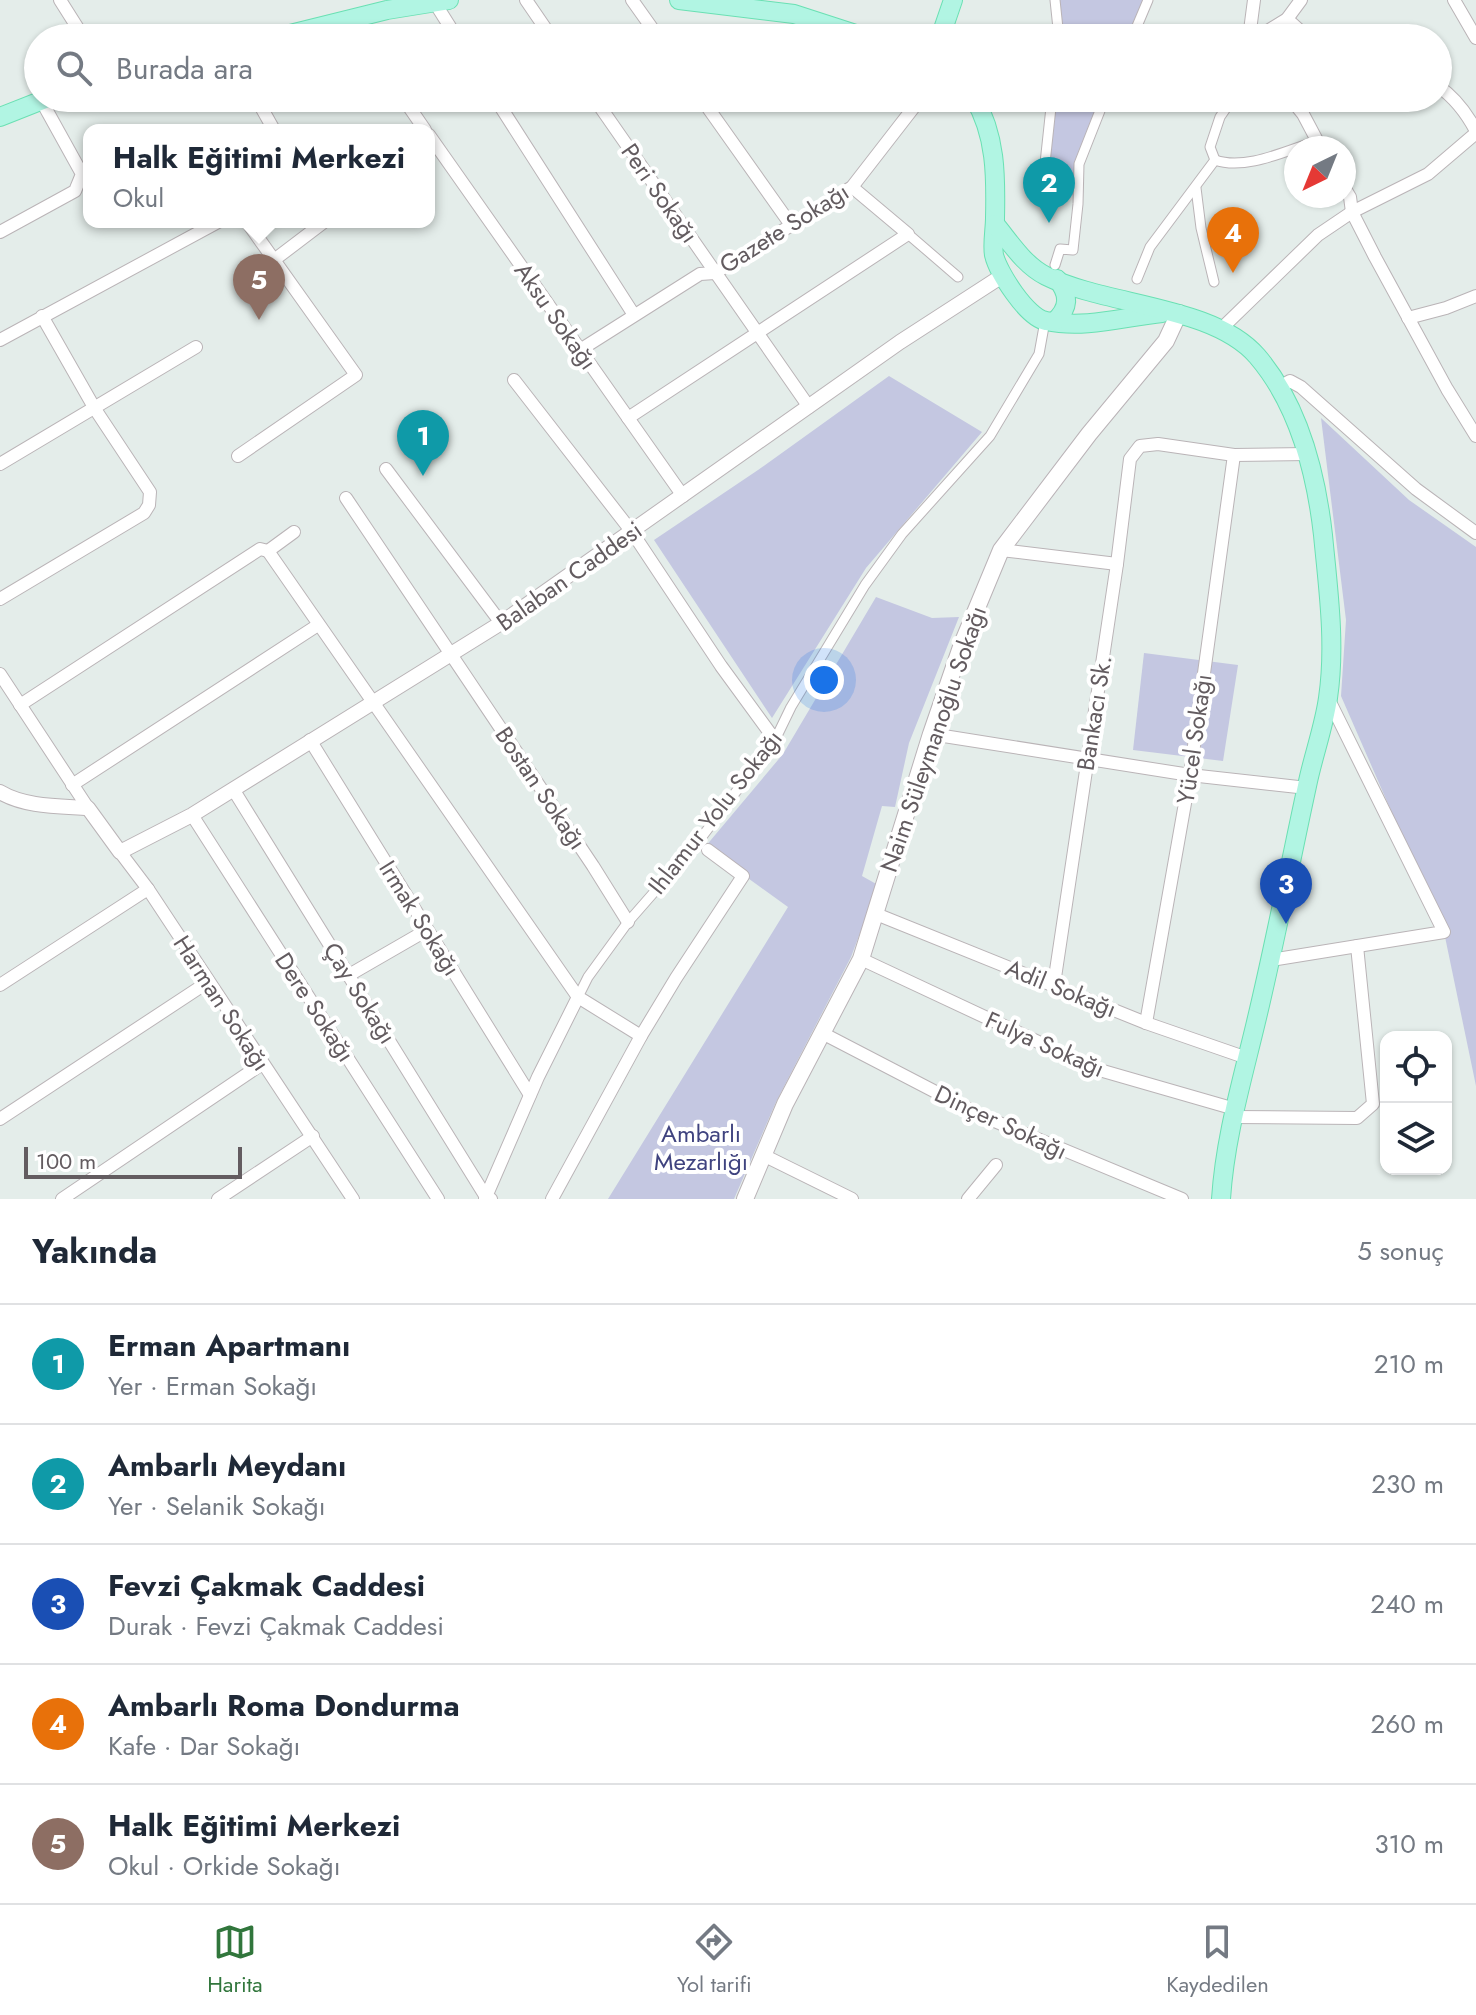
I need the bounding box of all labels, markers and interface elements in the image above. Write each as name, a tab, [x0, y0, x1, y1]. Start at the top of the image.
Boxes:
search box	[24, 24, 1452, 112]
icon: search	[52, 46, 96, 90]
text: Burada ara	[116, 47, 253, 90]
popup	[83, 124, 435, 228]
text: Halk Eğitimi Merkezi	[113, 136, 405, 179]
street label: Peri Sokağı	[613, 136, 707, 250]
north arrow	[1284, 136, 1356, 208]
pin: 2	[1023, 157, 1075, 223]
street label: Gazete Sokağı	[712, 174, 856, 282]
text: Okul	[113, 179, 164, 217]
pin: 4	[1207, 207, 1259, 273]
pin: 5	[233, 254, 285, 320]
street label: Aksu Sokağı	[506, 255, 606, 377]
pin: 1	[397, 410, 449, 476]
street label: Balaban Caddesi	[489, 513, 649, 639]
street label: Naim Süleymanoğlu Sokağı	[871, 601, 995, 877]
street label: Bankacı Sk.	[1068, 653, 1120, 773]
your location	[804, 660, 844, 700]
street label: Yücel Sokağı	[1168, 672, 1220, 806]
street label: Bostan Sokağı	[487, 720, 595, 856]
street label: Ihlamur Yolu Sokağı	[640, 722, 790, 902]
street label: Irmak Sokağı	[371, 853, 469, 983]
pin: 3	[1260, 858, 1312, 924]
street label: Harman Sokağı	[165, 928, 279, 1078]
street label: Çay Sokağı	[315, 935, 405, 1051]
street label: Dere Sokağı	[266, 945, 364, 1069]
street label: Adil Sokağı	[1000, 950, 1122, 1026]
street label: Fulya Sokağı	[980, 1002, 1110, 1086]
map controls	[1380, 1031, 1452, 1175]
button: locate	[1380, 1031, 1452, 1103]
street label: Dinçer Sokağı	[929, 1076, 1073, 1168]
button: layers	[1380, 1103, 1452, 1175]
park label: Ambarlı Mezarlığı	[654, 1116, 748, 1179]
scale bar	[24, 1143, 242, 1179]
text: 100 m	[36, 1145, 96, 1177]
text: Yakında	[32, 1227, 157, 1276]
text: 5 sonuç	[1357, 1232, 1444, 1270]
text: Erman Apartmanı	[108, 1324, 350, 1367]
text: 1	[51, 1345, 65, 1383]
text: 210 m	[1374, 1345, 1444, 1383]
text: Yer · Erman Sokağı	[108, 1367, 317, 1405]
text: Ambarlı Meydanı	[108, 1444, 346, 1487]
text: 2	[49, 1465, 67, 1503]
text: 230 m	[1371, 1465, 1444, 1503]
text: Yer · Selanik Sokağı	[108, 1487, 325, 1525]
text: Fevzi Çakmak Caddesi	[108, 1564, 425, 1607]
text: 3	[50, 1585, 66, 1623]
text: 240 m	[1370, 1585, 1444, 1623]
text: Durak · Fevzi Çakmak Caddesi	[108, 1607, 444, 1645]
text: Ambarlı Roma Dondurma	[108, 1684, 460, 1727]
text: 4	[49, 1705, 67, 1743]
text: 260 m	[1371, 1705, 1444, 1743]
text: Kafe · Dar Sokağı	[108, 1727, 300, 1765]
text: Halk Eğitimi Merkezi	[108, 1804, 400, 1847]
text: 5	[50, 1825, 66, 1863]
text: 310 m	[1374, 1825, 1444, 1863]
text: Okul · Orkide Sokağı	[108, 1847, 340, 1885]
tab: Harita	[207, 1920, 263, 2000]
tab: Yol tarifi	[677, 1920, 752, 2000]
tab: Kaydedilen	[1166, 1920, 1269, 2000]

